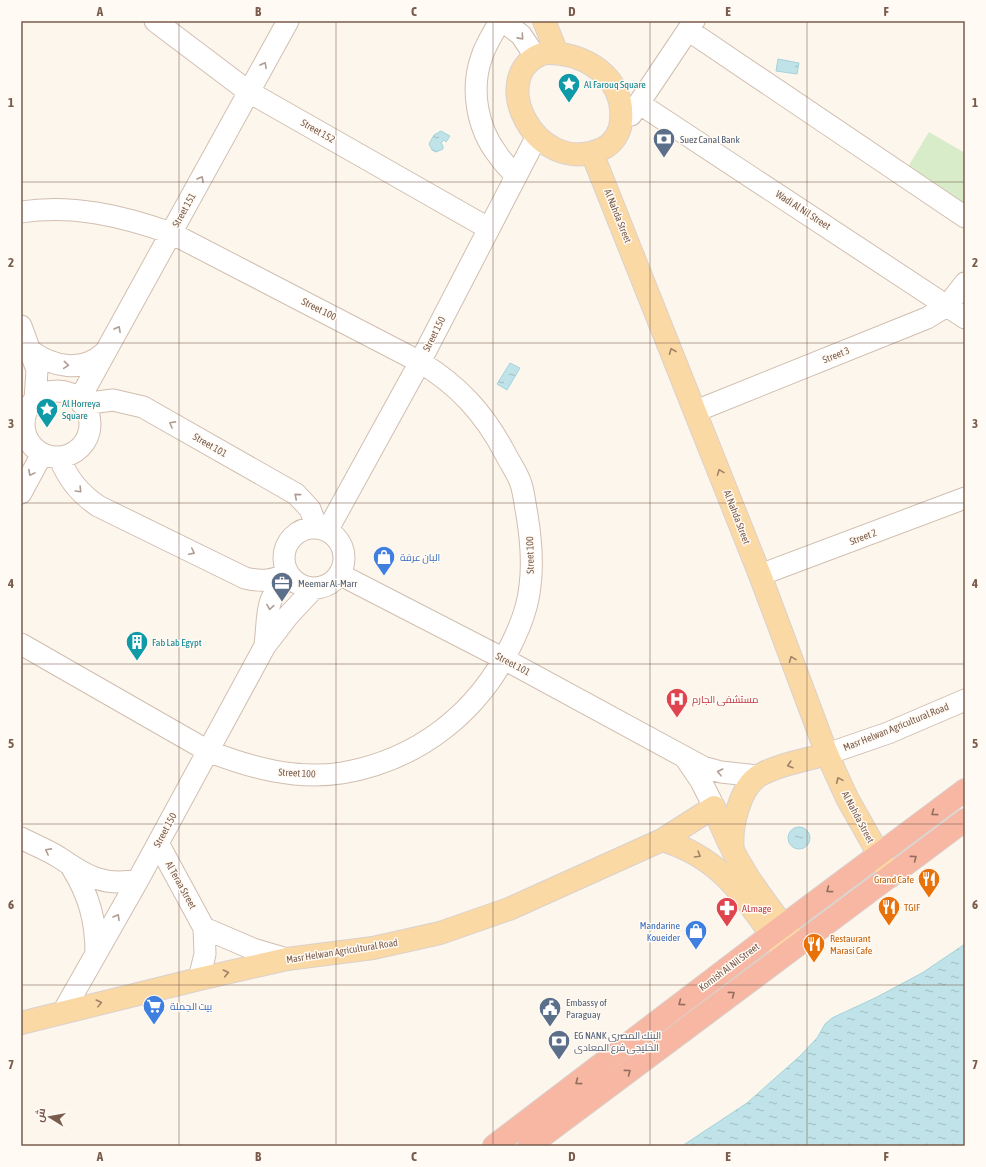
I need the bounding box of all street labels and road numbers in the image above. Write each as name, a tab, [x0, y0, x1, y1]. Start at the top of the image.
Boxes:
street label: Street 152	[299, 117, 337, 145]
street label: Al Nahda Street	[602, 188, 634, 245]
street label: Wadi Al Nil Street	[774, 188, 833, 232]
street label: Street 151	[170, 191, 198, 229]
street label: Street 100	[300, 296, 338, 323]
street label: Street 150	[421, 315, 448, 353]
street label: Street 3	[821, 345, 851, 365]
street label: Street 101	[191, 431, 229, 459]
street label: Al Nahda Street	[722, 488, 752, 546]
street label: Street 2	[848, 527, 878, 547]
street label: Street 100	[524, 536, 536, 574]
street label: Street 101	[494, 650, 532, 678]
street label: Masr Helwan Agricultural Road	[842, 701, 951, 753]
street label: Street 100	[278, 767, 316, 779]
street label: Al Nahda Street	[840, 789, 876, 845]
street label: Street 150	[151, 811, 179, 849]
street label: Al Teraa Street	[163, 859, 199, 911]
street label: Masr Helwan Agricultural Road	[285, 937, 399, 965]
street label: Kornish Al Nil Street	[697, 941, 761, 993]

